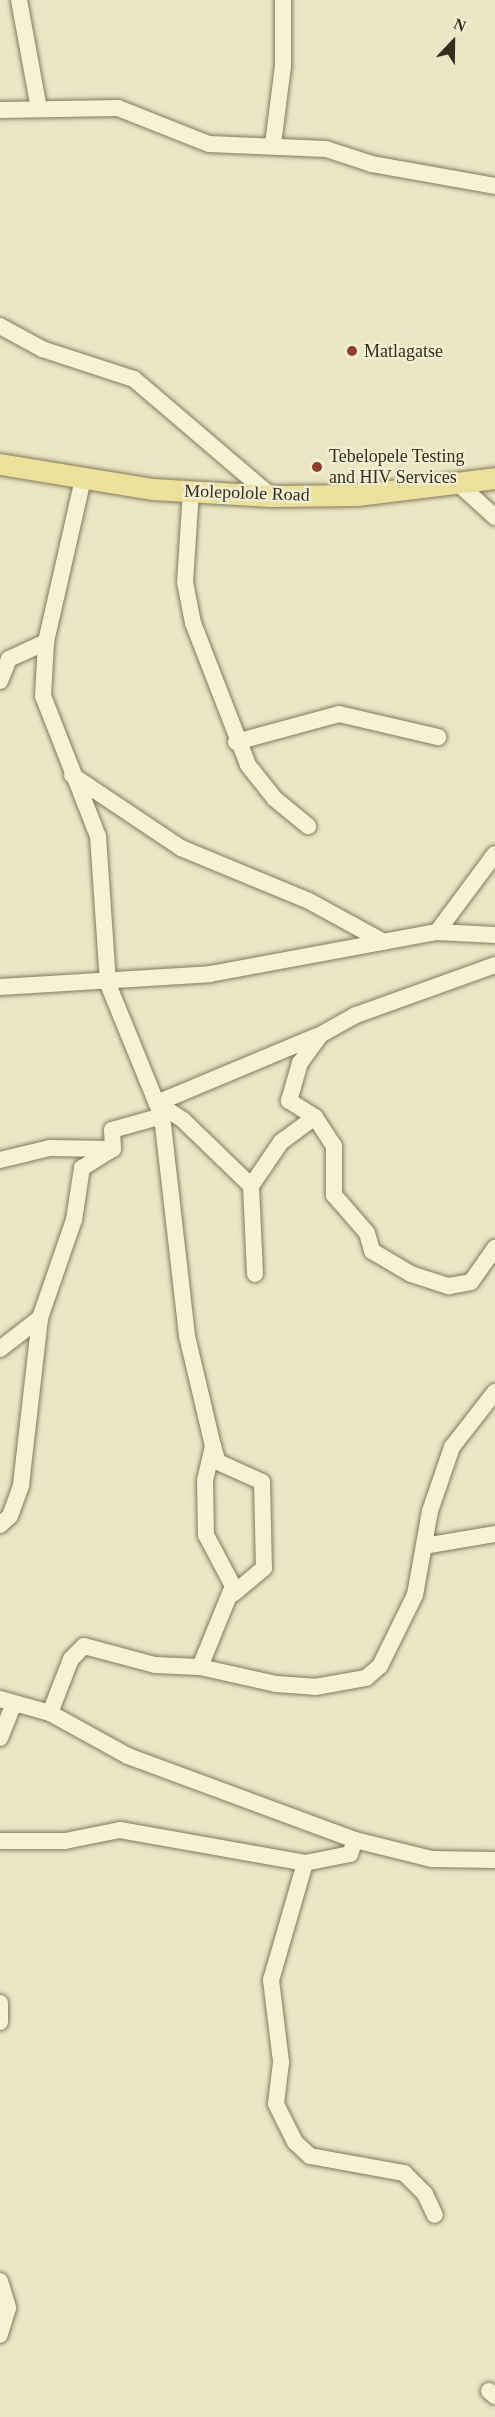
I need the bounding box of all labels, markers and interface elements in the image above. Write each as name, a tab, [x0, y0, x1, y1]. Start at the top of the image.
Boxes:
north arrow	[423, 12, 483, 72]
text: N	[451, 15, 468, 35]
place label: Matlagatse	[364, 340, 443, 362]
marker: Matlagatse	[345, 344, 359, 358]
place label: Tebelopele Testing and HIV Services	[329, 446, 465, 488]
marker: Tebelopele Testing and HIV Services	[310, 460, 324, 474]
street label: Molepolole Road	[184, 480, 310, 506]

